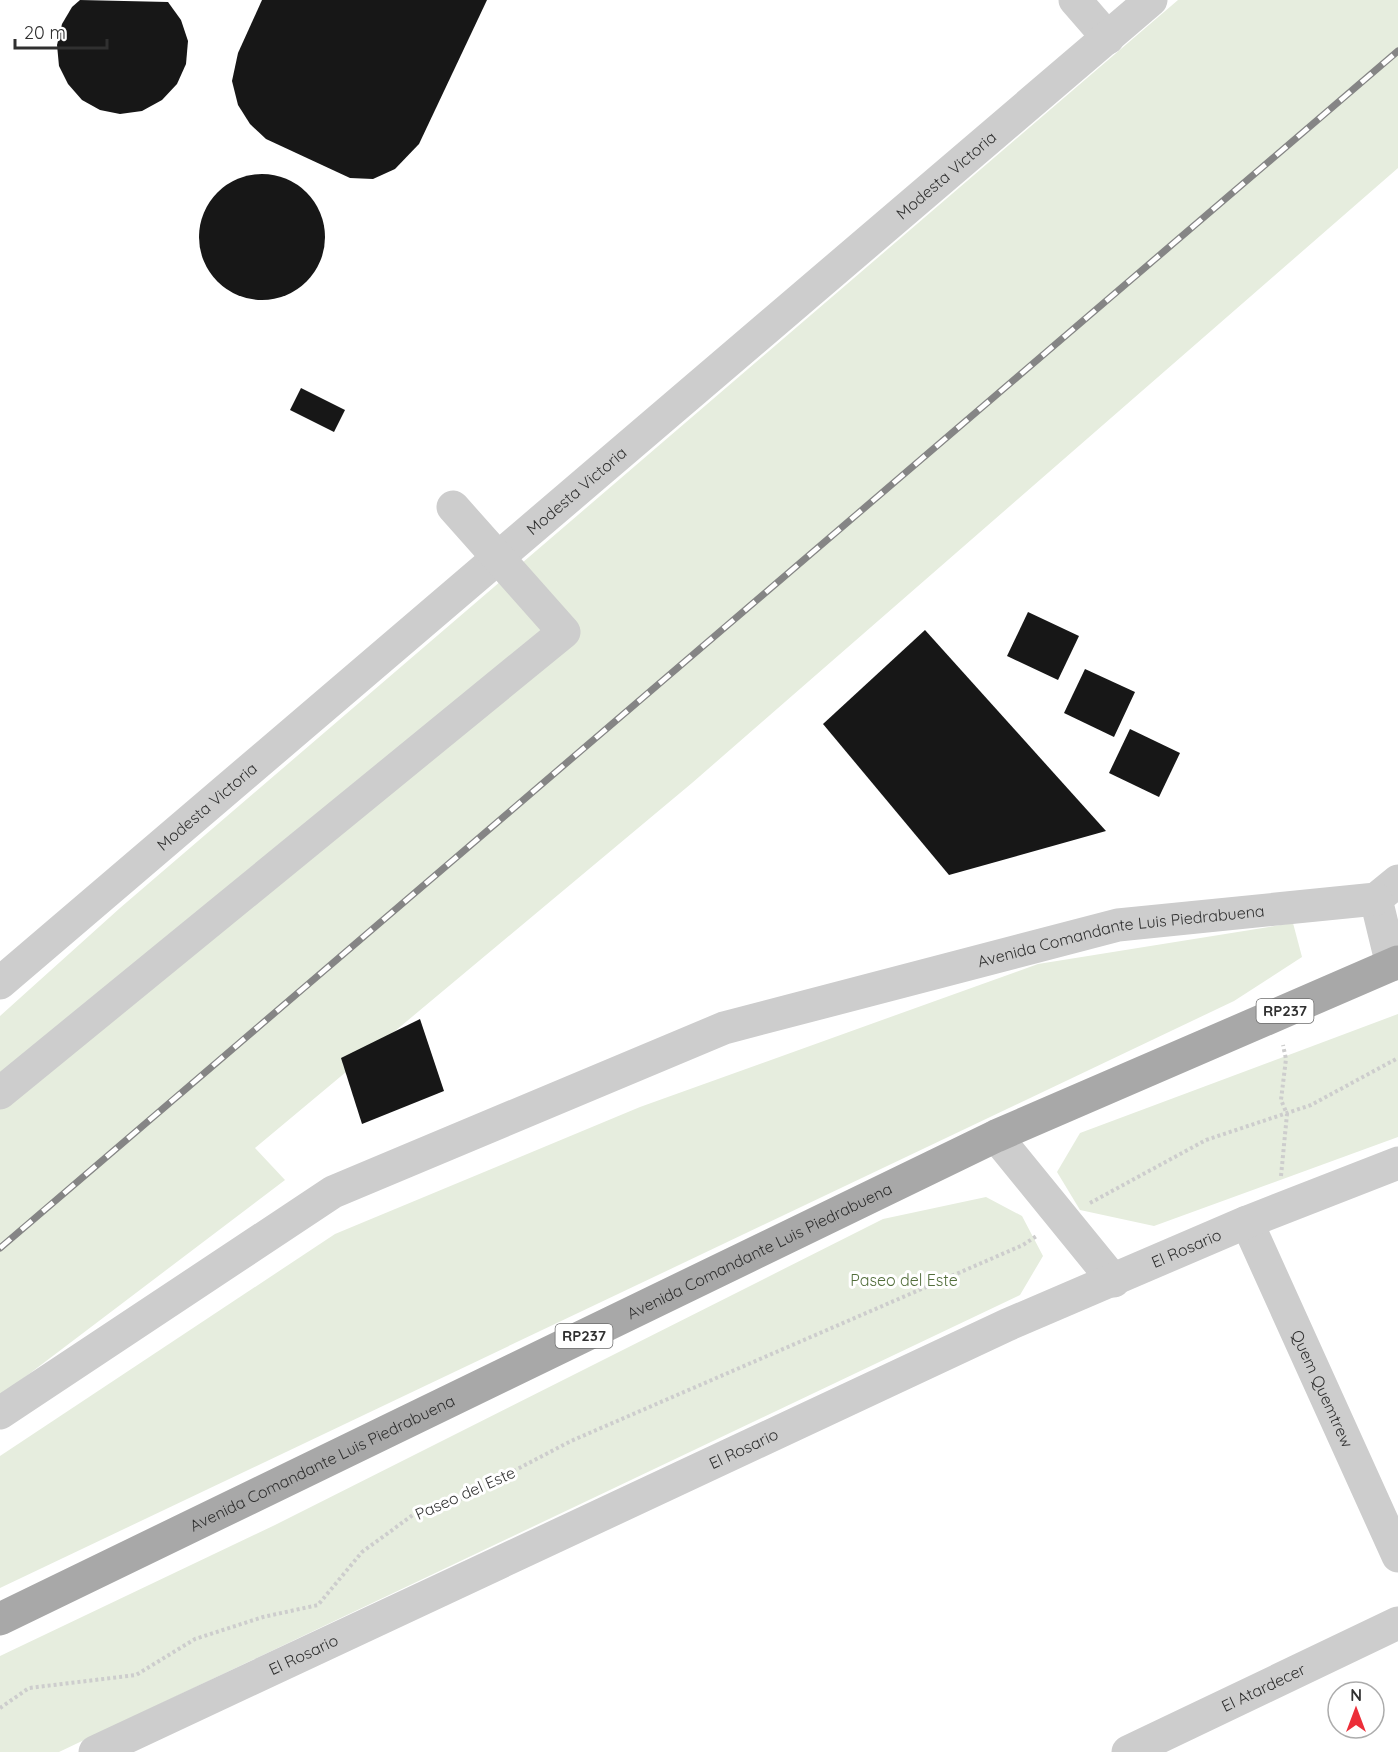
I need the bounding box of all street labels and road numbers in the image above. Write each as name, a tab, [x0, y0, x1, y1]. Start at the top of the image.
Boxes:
street label: Modesta Victoria	[892, 127, 1000, 223]
street label: Modesta Victoria	[522, 442, 631, 539]
street label: Modesta Victoria	[153, 758, 261, 855]
street label: Avenida Comandante Luis Piedrabuena	[975, 900, 1265, 971]
road number: RP237	[1256, 999, 1314, 1023]
street label: Avenida Comandante Luis Piedrabuena	[624, 1178, 895, 1323]
street label: El Rosario	[1148, 1224, 1224, 1272]
road number: RP237	[556, 1324, 612, 1348]
street label: Quem Quemtrew	[1287, 1327, 1358, 1451]
street label: Avenida Comandante Luis Piedrabuena	[186, 1390, 458, 1536]
street label: El Rosario	[706, 1424, 781, 1473]
street label: Paseo del Este	[412, 1462, 518, 1524]
street label: El Rosario	[266, 1630, 341, 1679]
street label: El Atardecer	[1218, 1659, 1309, 1716]

